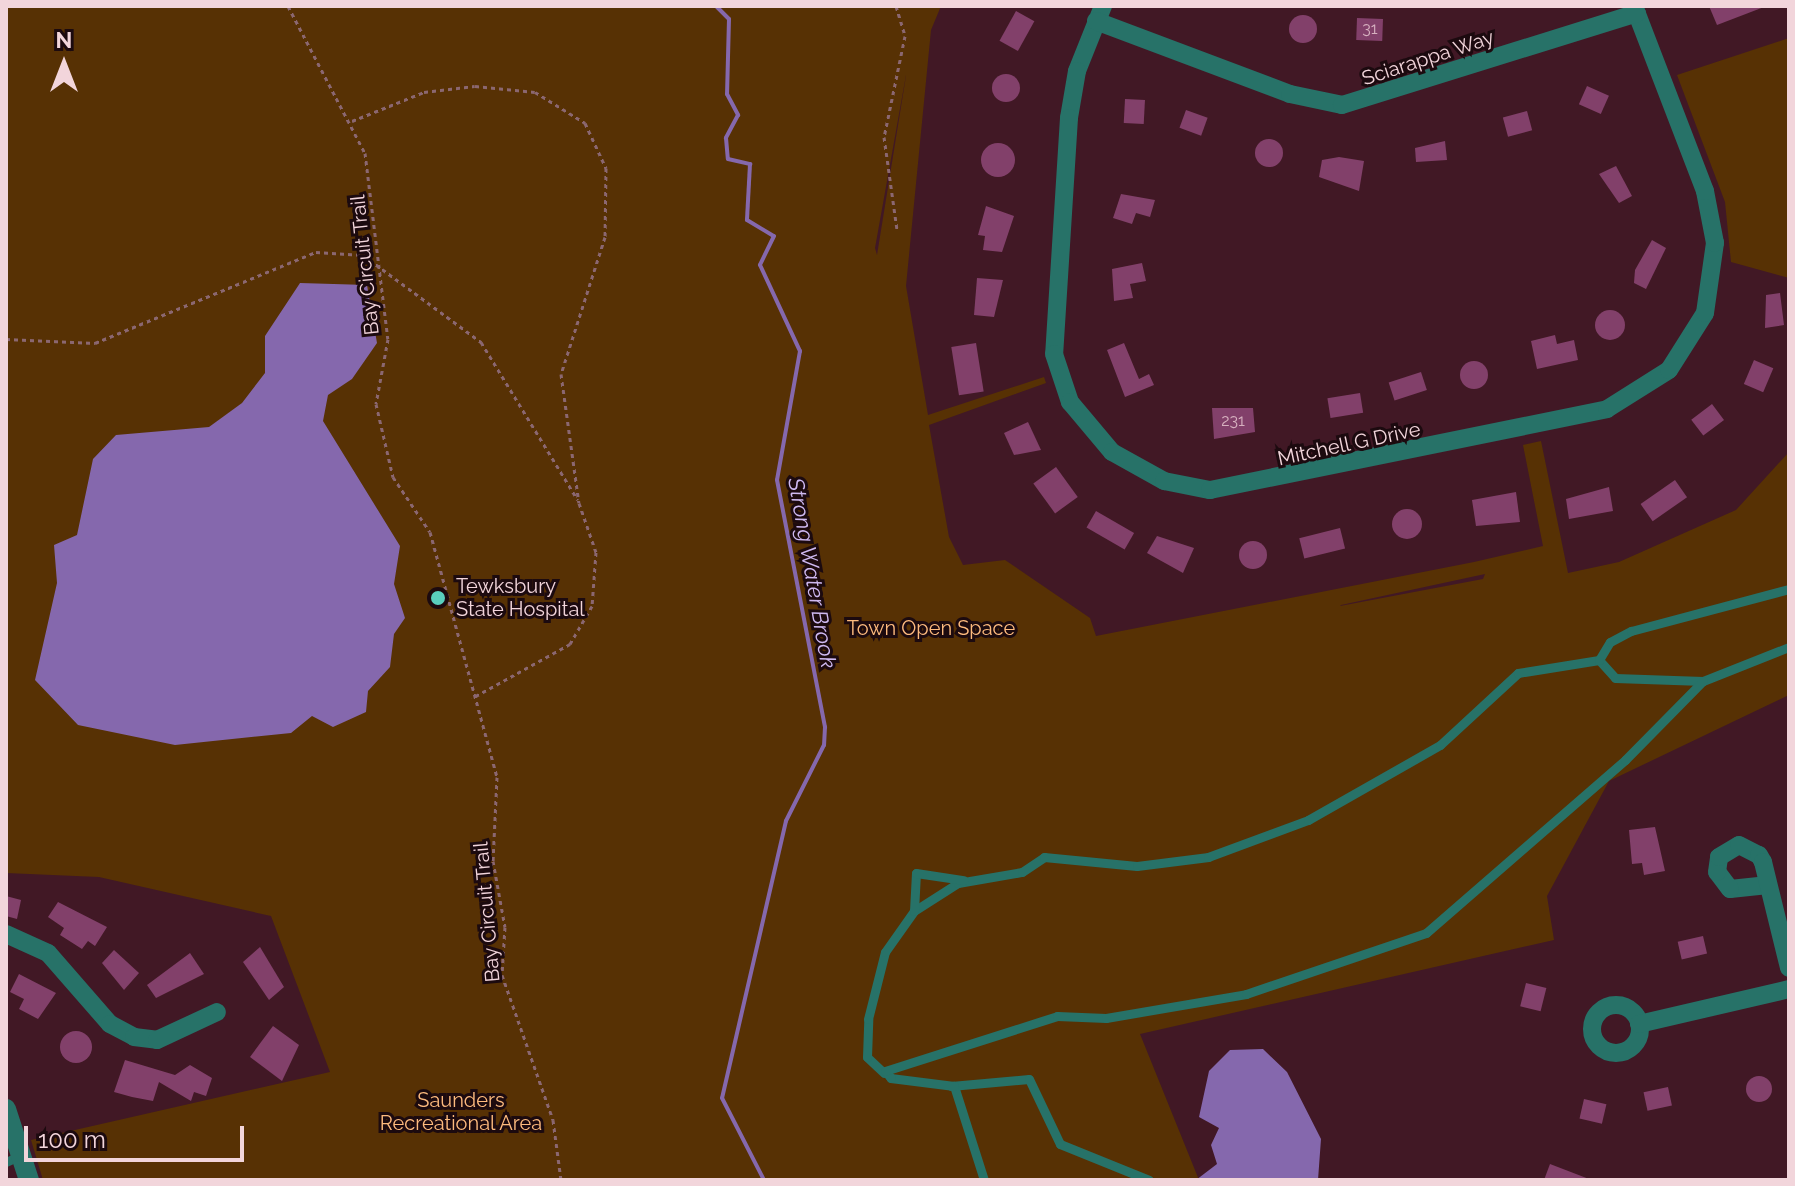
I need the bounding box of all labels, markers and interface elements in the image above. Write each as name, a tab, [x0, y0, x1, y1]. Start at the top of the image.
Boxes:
house number: 31	[1362, 19, 1378, 39]
north arrow	[24, 24, 104, 104]
street label: Sciarappa Way	[1359, 25, 1497, 91]
text: N	[56, 27, 72, 53]
street label: Bay Circuit Trail	[346, 193, 384, 337]
house number: 231	[1221, 411, 1245, 431]
street label: Mitchell G Drive	[1275, 417, 1423, 471]
water label: Strong Water Brook	[782, 475, 842, 671]
place label: Tewksbury State Hospital	[456, 574, 585, 621]
marker: Tewksbury State Hospital	[427, 587, 449, 609]
park label: Town Open Space	[847, 616, 1015, 640]
street label: Bay Circuit Trail	[469, 840, 505, 984]
park label: Saunders Recreational Area	[379, 1089, 543, 1136]
scale bar	[28, 1110, 248, 1160]
text: 100 m	[38, 1125, 106, 1154]

